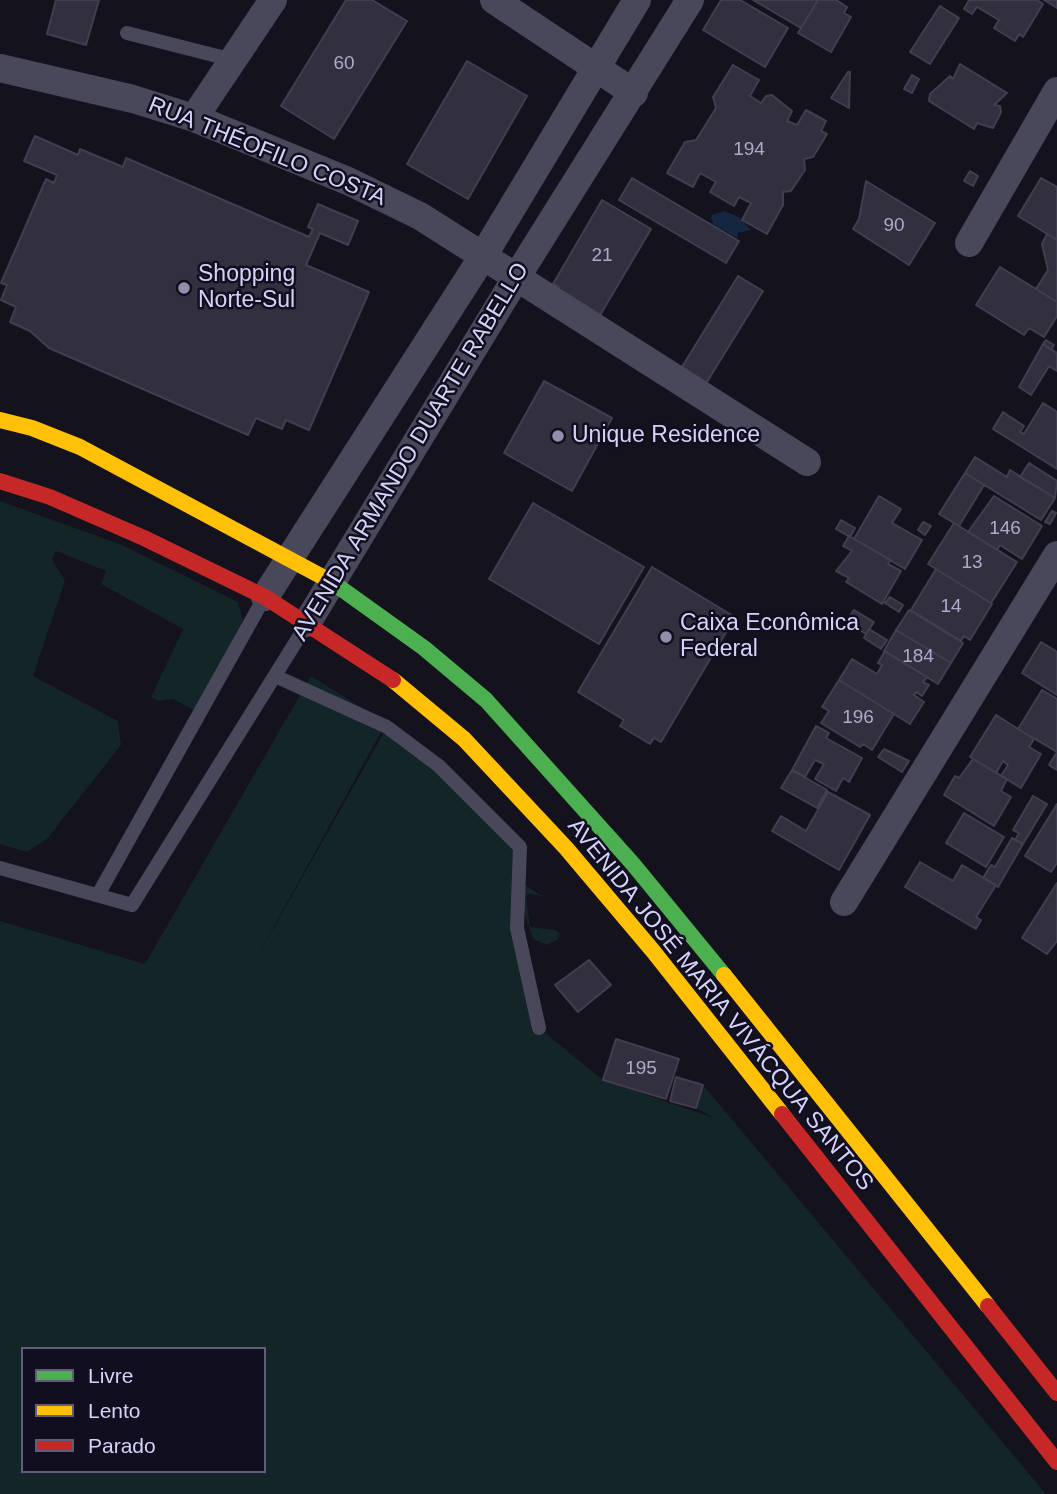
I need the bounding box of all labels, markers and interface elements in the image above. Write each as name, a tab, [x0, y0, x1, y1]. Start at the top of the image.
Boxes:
house number: 60	[333, 53, 355, 75]
street label: RUA THÉOFILO COSTA	[144, 92, 390, 212]
house number: 194	[733, 139, 765, 161]
house number: 90	[883, 215, 905, 237]
house number: 21	[591, 245, 613, 267]
street label: AVENIDA ARMANDO DUARTE RABELLO	[287, 258, 535, 646]
place label: Shopping Norte-Sul	[198, 261, 295, 315]
marker: Shopping Norte-Sul	[176, 280, 192, 296]
place label: Unique Residence	[572, 422, 760, 450]
marker: Unique Residence	[550, 428, 566, 444]
house number: 146	[989, 518, 1021, 540]
house number: 13	[961, 552, 983, 574]
house number: 14	[940, 596, 962, 618]
place label: Caixa Econômica Federal	[680, 610, 859, 664]
marker: Caixa Econômica Federal	[658, 629, 674, 645]
house number: 184	[902, 646, 934, 668]
house number: 196	[842, 707, 874, 729]
street label: AVENIDA JOSÉ MARIA VIVÁCQUA SANTOS	[561, 813, 879, 1197]
house number: 195	[625, 1058, 657, 1080]
legend	[21, 1347, 266, 1473]
text: Livre	[88, 1364, 134, 1387]
text: Lento	[88, 1399, 141, 1422]
text: Parado	[88, 1434, 156, 1457]

